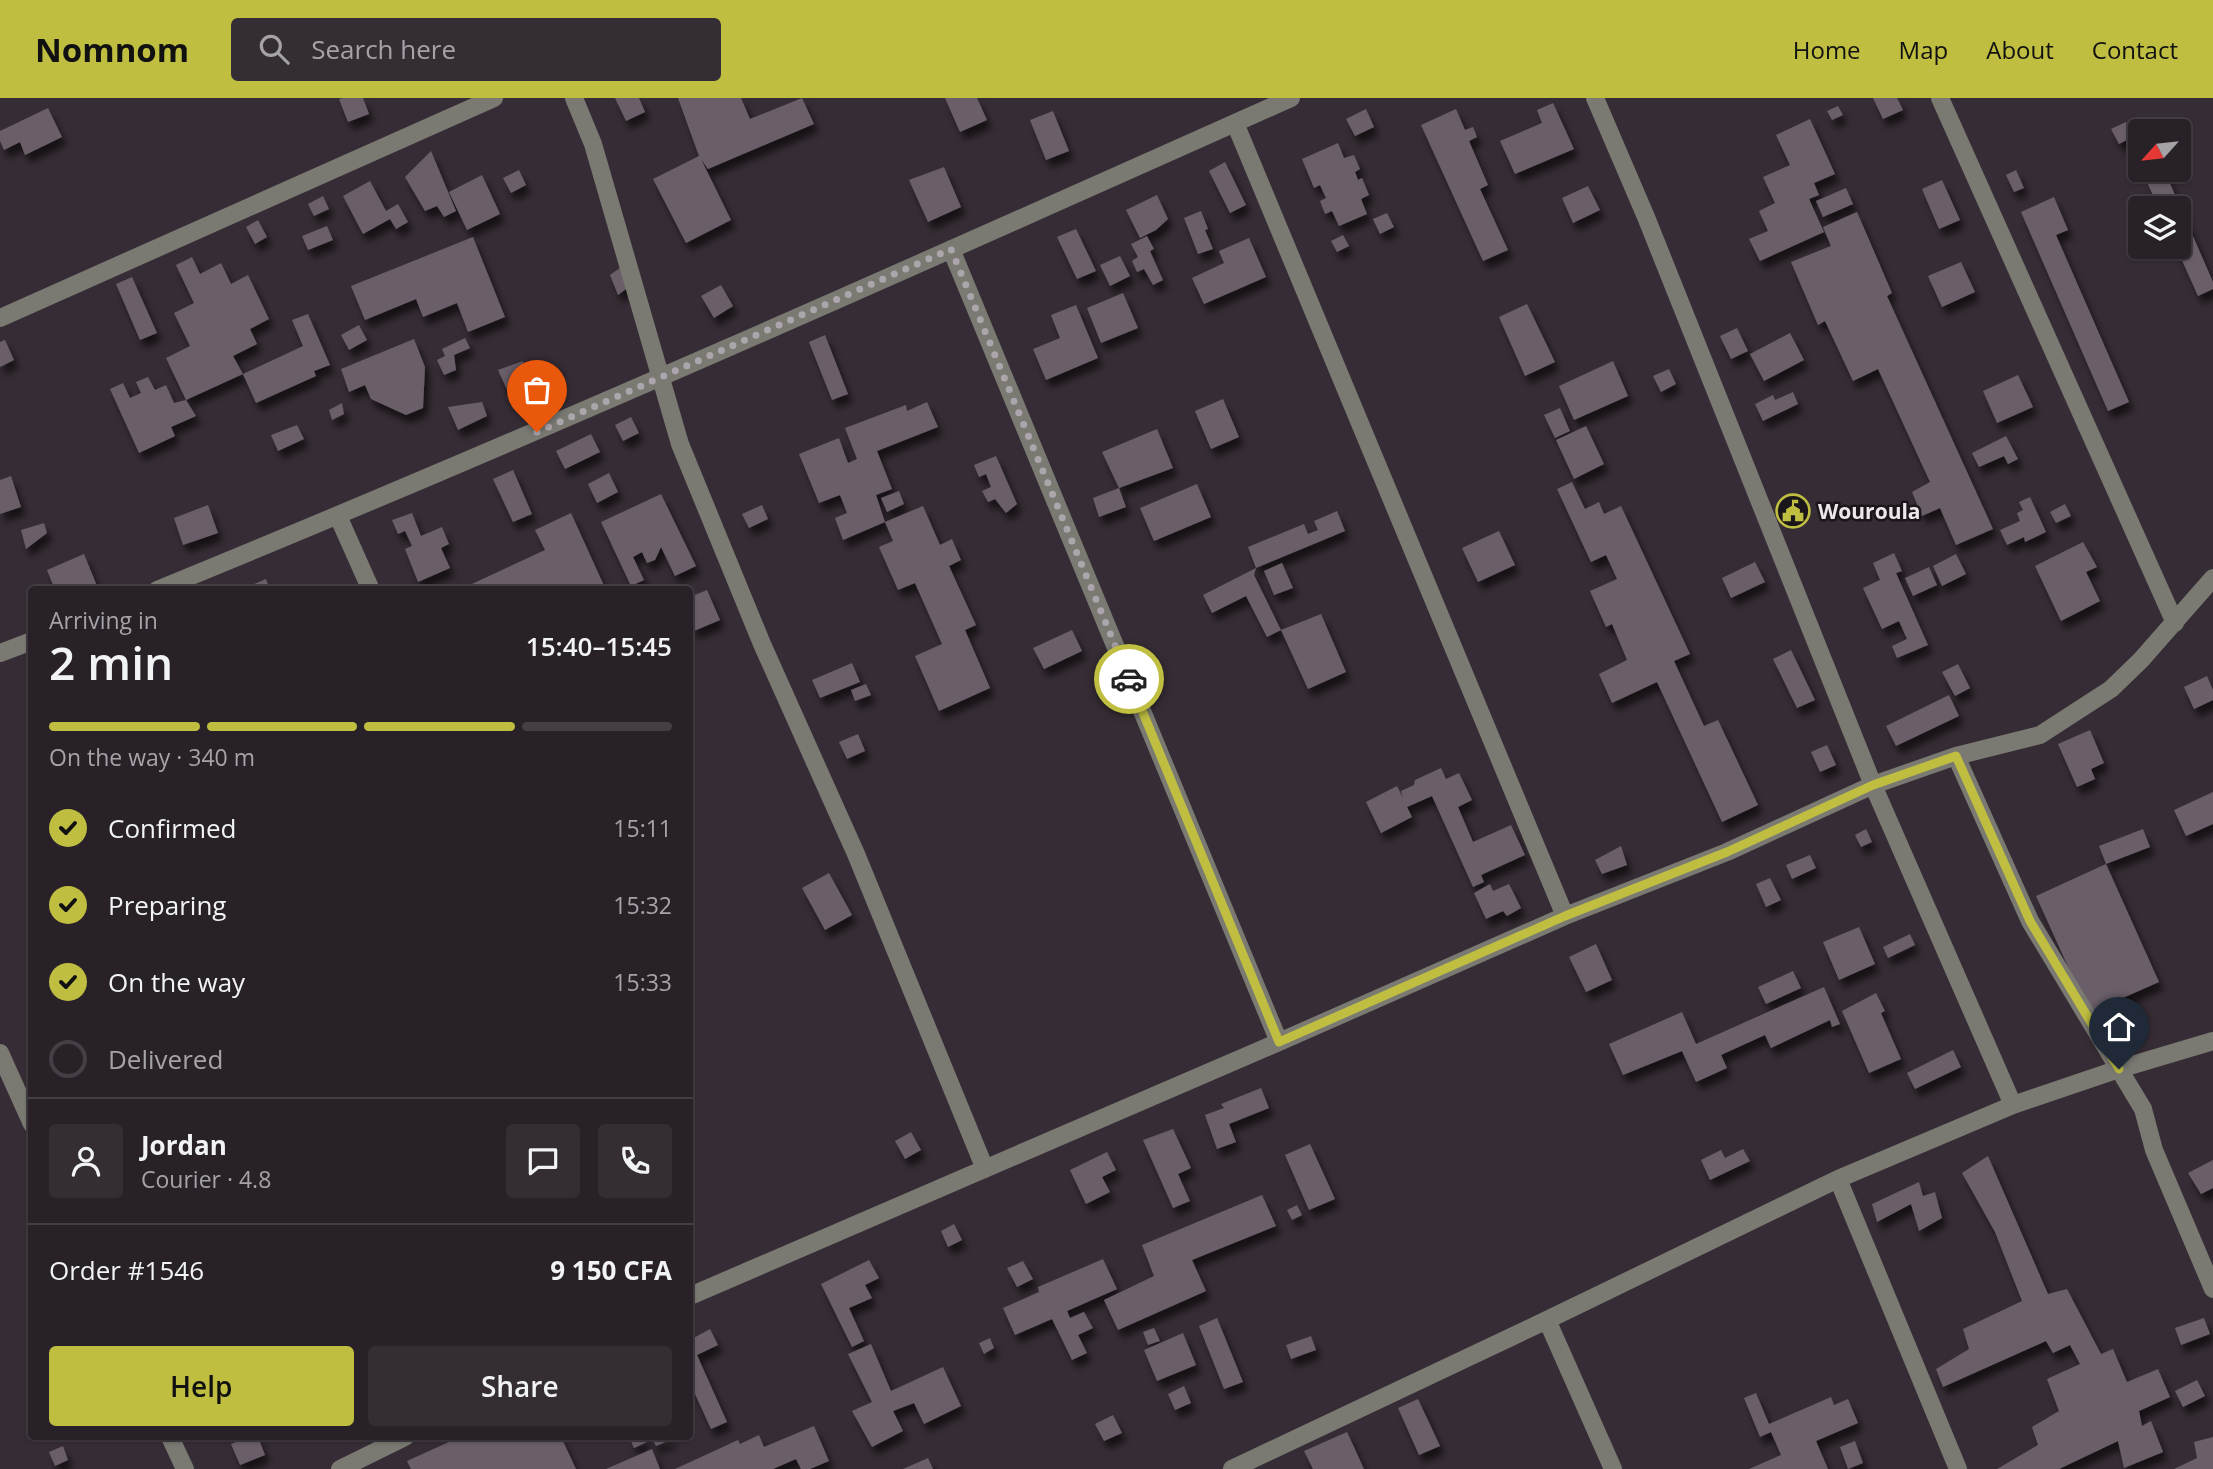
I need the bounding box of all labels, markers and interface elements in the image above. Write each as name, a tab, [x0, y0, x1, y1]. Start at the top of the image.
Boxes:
search box	[231, 18, 721, 81]
text: Nomnom	[35, 27, 189, 72]
icon: search	[255, 30, 293, 68]
text: Search here	[311, 31, 456, 67]
text: Home	[1793, 33, 1861, 66]
text: Map	[1899, 33, 1948, 66]
text: About	[1986, 33, 2054, 66]
text: Contact	[2092, 33, 2178, 66]
north arrow	[2128, 119, 2191, 182]
map controls	[2128, 119, 2191, 259]
button: layers	[2128, 196, 2191, 259]
pin	[507, 360, 567, 432]
icon: bag	[518, 371, 556, 409]
public building icon: Wouroula	[1774, 492, 1812, 530]
place label: Wouroula	[1818, 497, 1921, 525]
text: Arriving in	[49, 604, 158, 636]
text: 15:40–15:45	[526, 628, 672, 664]
text: 2 min	[49, 631, 173, 693]
courier	[1094, 644, 1164, 714]
icon: car	[1110, 660, 1148, 698]
text: On the way · 340 m	[49, 741, 255, 773]
icon: check	[49, 809, 87, 847]
text: Confirmed	[108, 810, 236, 846]
text: 15:11	[613, 812, 672, 844]
icon: check	[49, 886, 87, 924]
text: Preparing	[108, 887, 226, 923]
text: 15:32	[613, 889, 672, 921]
icon: check	[49, 963, 87, 1001]
text: On the way	[108, 964, 245, 1000]
text: 15:33	[613, 966, 672, 998]
pin	[2089, 997, 2149, 1069]
icon: home	[2100, 1008, 2138, 1046]
text: Delivered	[108, 1041, 223, 1077]
button: person	[49, 1124, 123, 1198]
button: chat	[506, 1124, 580, 1198]
button: phone	[598, 1124, 672, 1198]
text: Jordan	[141, 1127, 227, 1163]
text: Courier · 4.8	[141, 1163, 271, 1195]
text: Order #1546	[49, 1252, 204, 1288]
text: 9 150 CFA	[550, 1252, 672, 1288]
button: Help	[49, 1346, 354, 1426]
button: Share	[368, 1346, 672, 1426]

